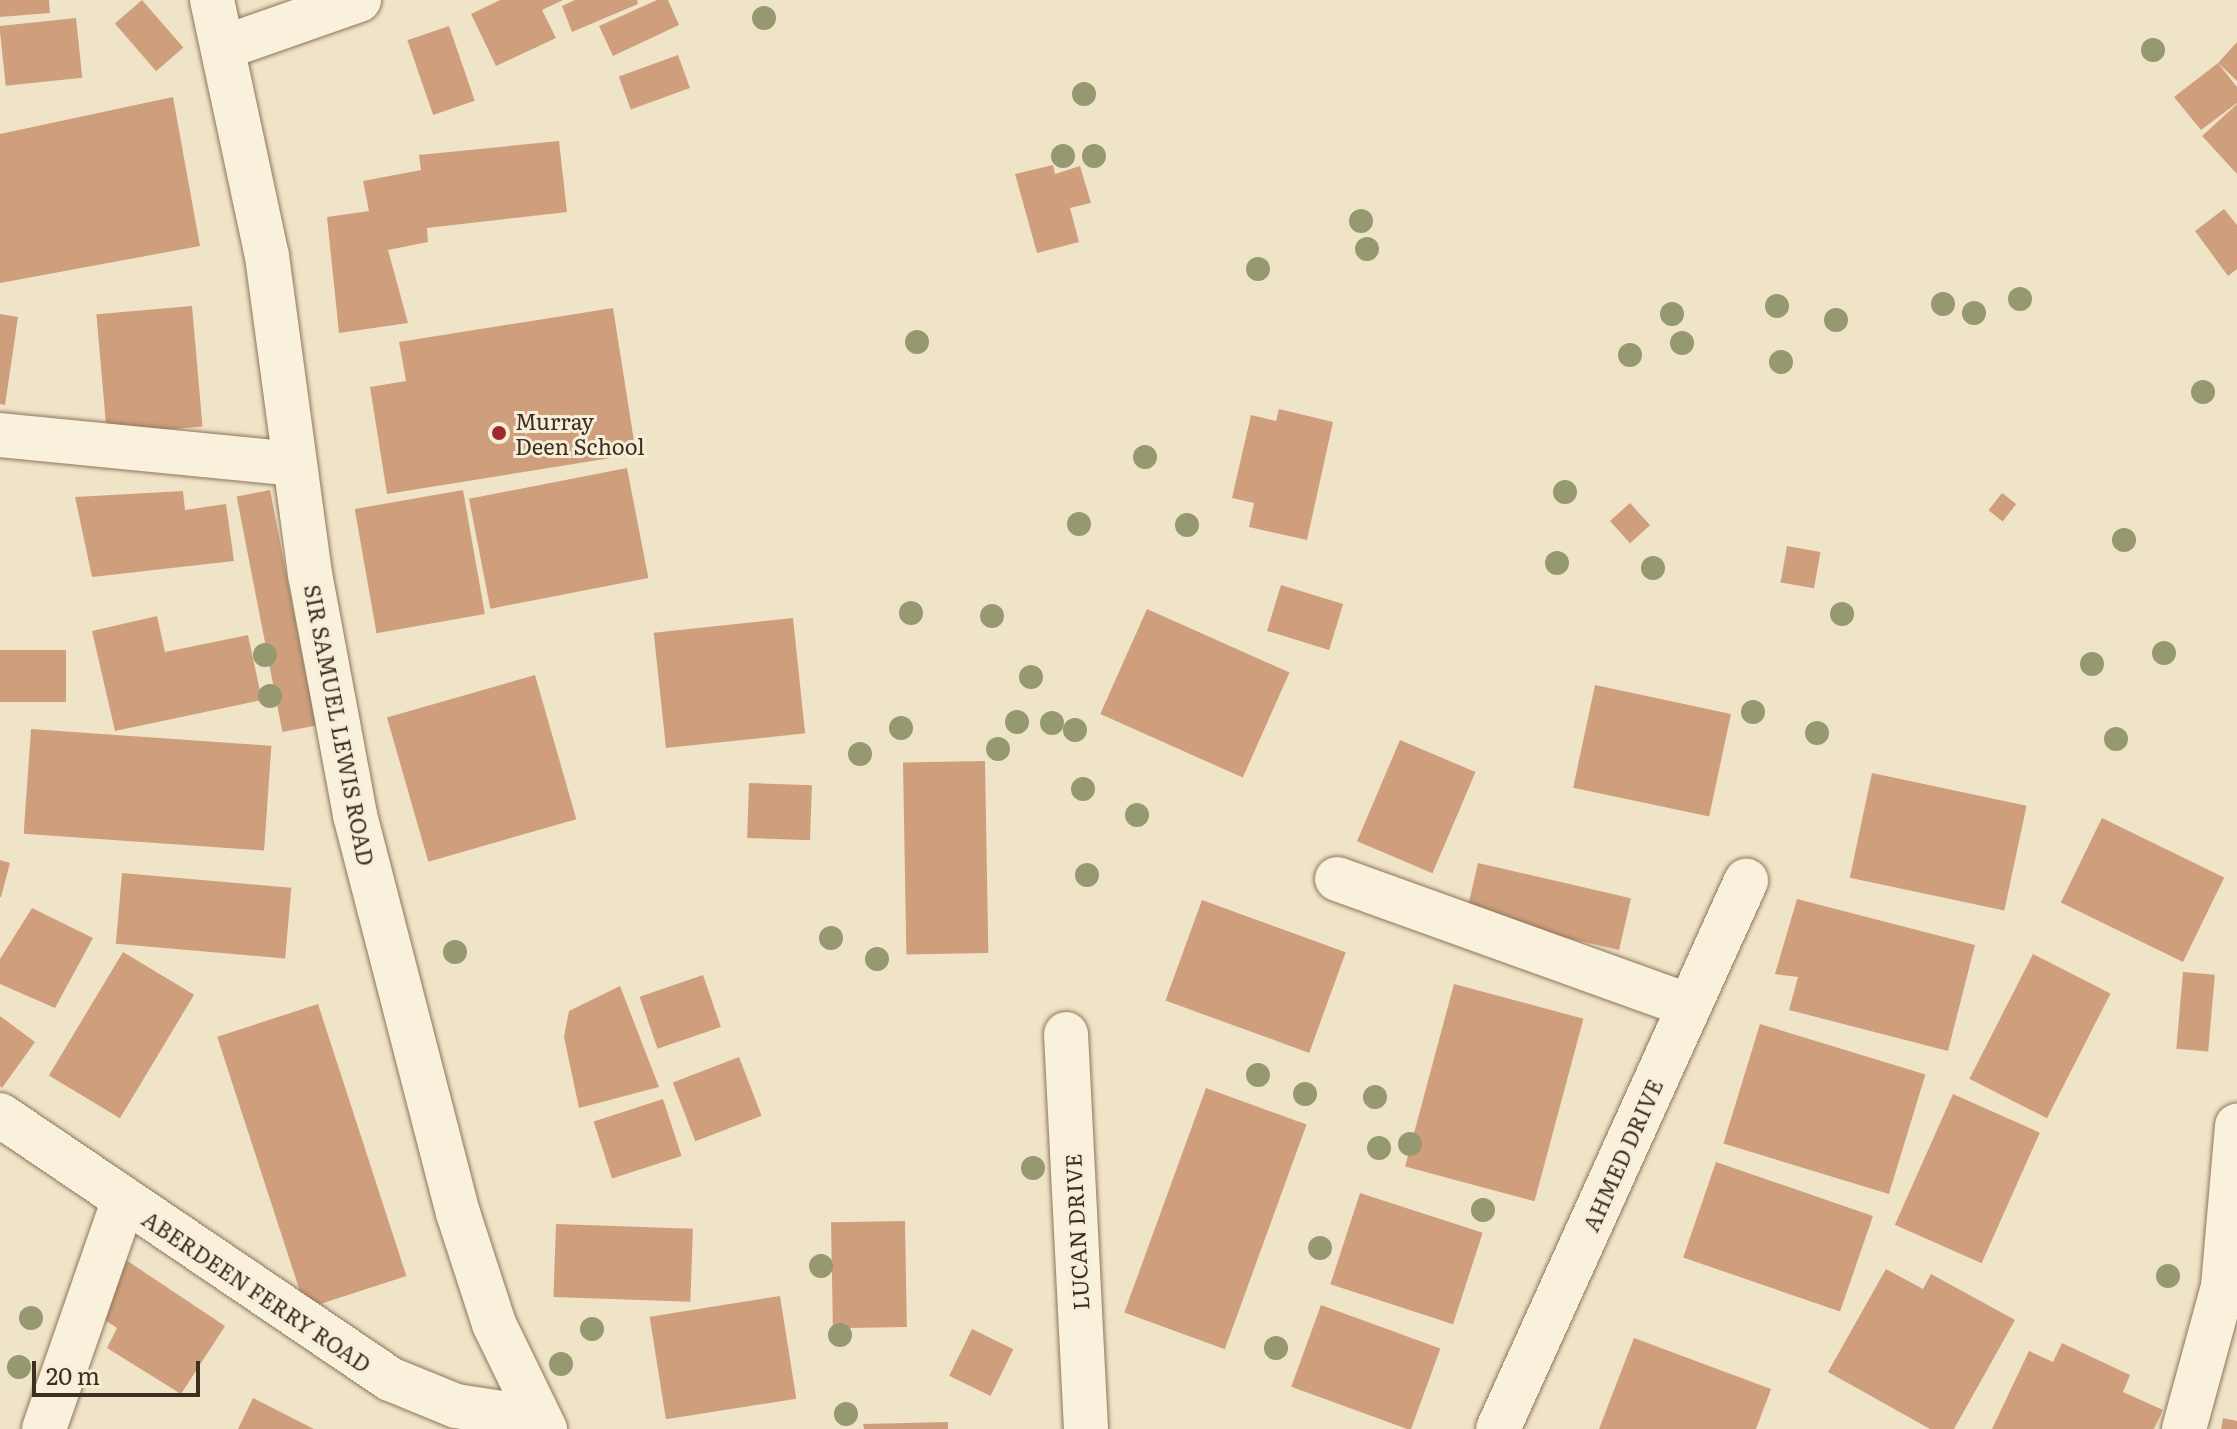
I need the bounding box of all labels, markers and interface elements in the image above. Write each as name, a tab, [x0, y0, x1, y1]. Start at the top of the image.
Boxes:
place label: Murray Deen School	[515, 407, 645, 458]
marker: Murray Deen School	[490, 424, 508, 442]
street label: SIR SAMUEL LEWIS ROAD	[300, 582, 380, 868]
street label: AHMED DRIVE	[1577, 1075, 1667, 1235]
street label: LUCAN DRIVE	[1059, 1153, 1093, 1311]
street label: ABERDEEN FERRY ROAD	[138, 1205, 376, 1377]
scale bar	[36, 1345, 204, 1395]
text: 20 m	[46, 1357, 100, 1392]

